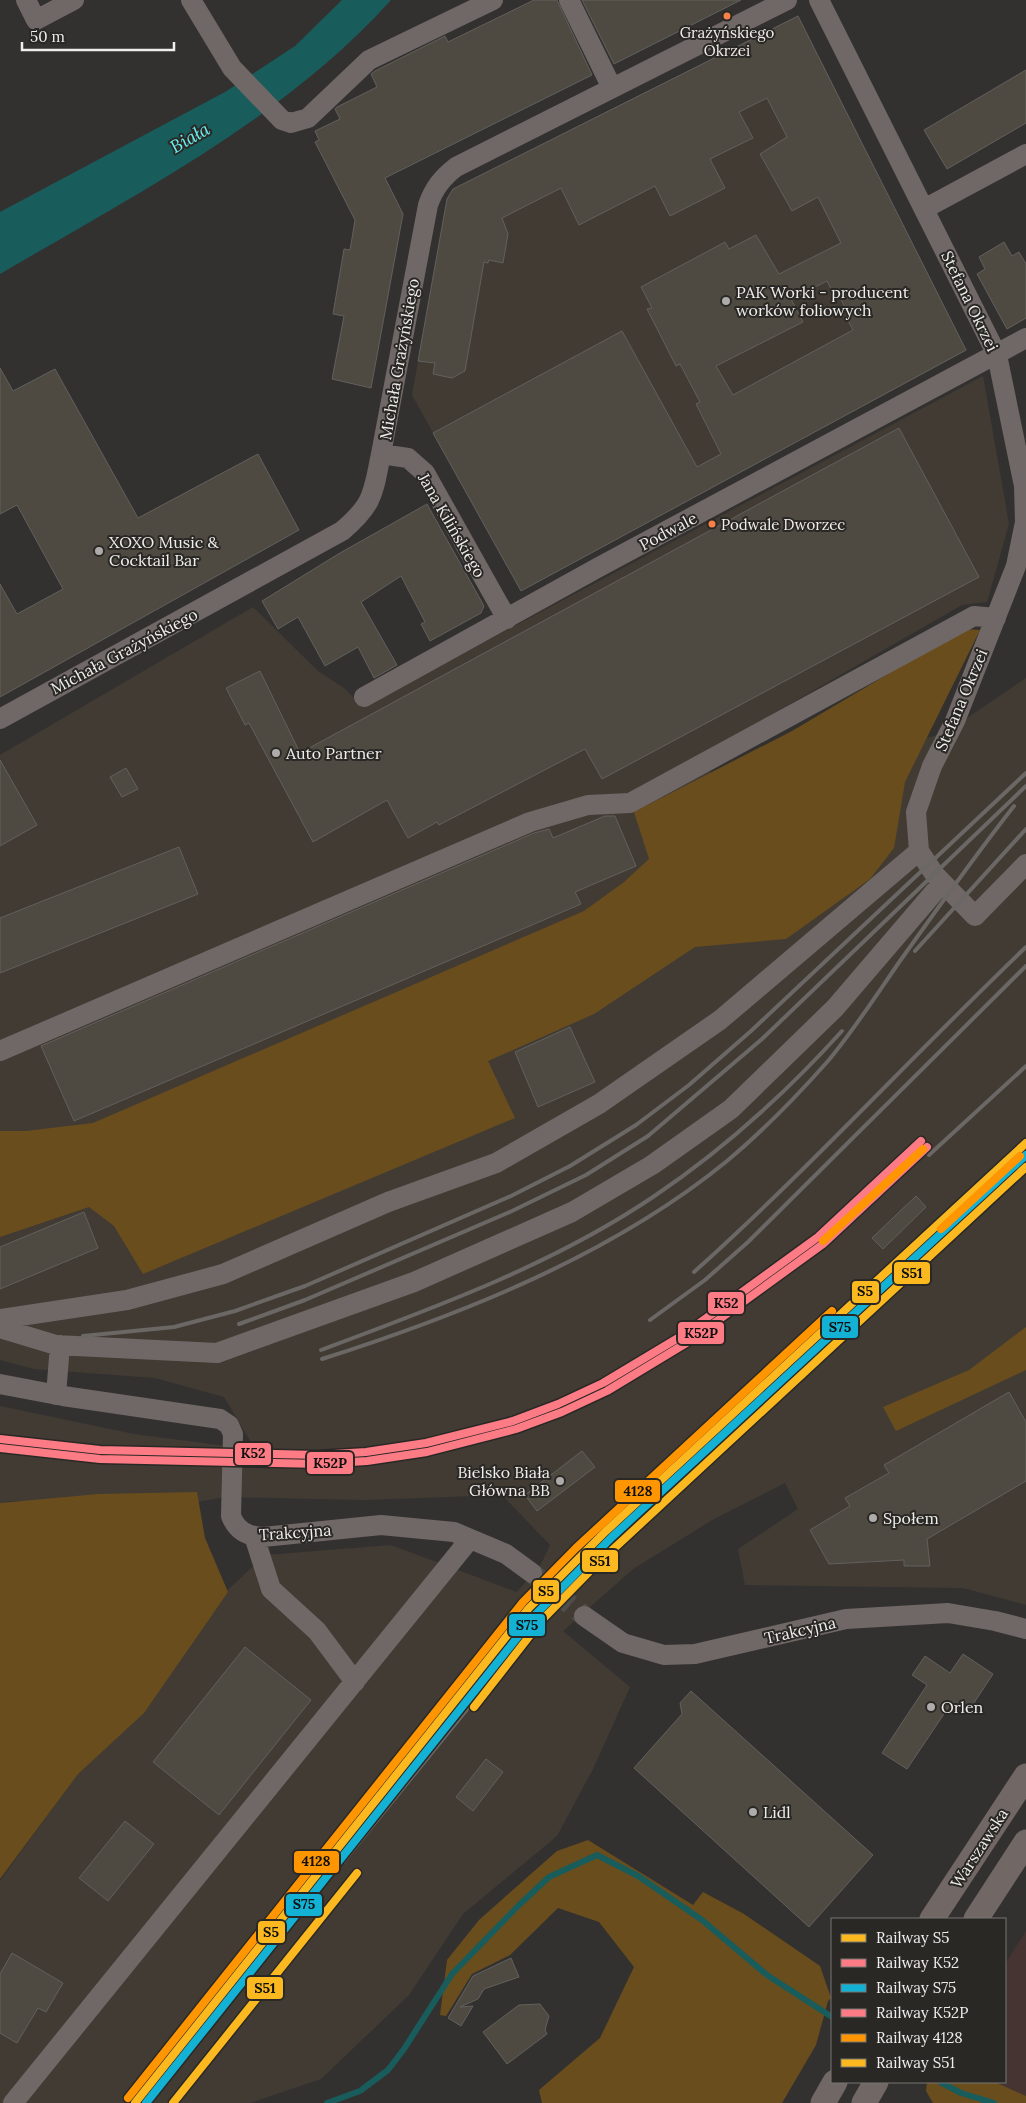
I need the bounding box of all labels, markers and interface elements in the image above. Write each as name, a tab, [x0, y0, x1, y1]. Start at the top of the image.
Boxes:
marker: Grażyńskiego Okrzei	[722, 11, 732, 21]
scale bar	[22, 20, 175, 52]
place label: Grażyńskiego Okrzei	[680, 23, 775, 60]
text: 50 m	[30, 27, 65, 46]
water label: Biała	[166, 117, 214, 158]
street label: Stefana Okrzei	[937, 248, 1003, 354]
street label: Michała Grażyńskiego	[375, 277, 423, 441]
place label: PAK Worki - producent worków foliowych	[736, 282, 910, 320]
marker: PAK Worki - producent worków foliowych	[720, 295, 732, 307]
street label: Jana Kilińskiego	[413, 468, 490, 581]
street label: Podwale	[636, 507, 700, 554]
place label: Podwale Dworzec	[721, 515, 845, 534]
marker: Podwale Dworzec	[707, 519, 717, 529]
place label: XOXO Music & Cocktail Bar	[109, 532, 219, 570]
marker: XOXO Music & Cocktail Bar	[93, 545, 105, 557]
street label: Michała Grażyńskiego	[47, 604, 201, 698]
street label: Stefana Okrzei	[930, 646, 992, 754]
place label: Auto Partner	[285, 743, 382, 763]
marker: Auto Partner	[270, 747, 282, 759]
line badge: S51	[893, 1261, 931, 1285]
text: S51	[901, 1264, 923, 1282]
line badge: S5	[851, 1280, 880, 1304]
text: S5	[857, 1282, 873, 1300]
line badge: K52	[707, 1291, 745, 1315]
text: K52	[714, 1294, 739, 1312]
line badge: S75	[821, 1315, 859, 1339]
text: S75	[829, 1318, 852, 1336]
line badge: K52P	[677, 1321, 725, 1345]
text: K52P	[684, 1324, 718, 1342]
line badge: K52	[234, 1442, 272, 1466]
text: K52	[241, 1444, 266, 1462]
line badge: K52P	[306, 1451, 354, 1475]
text: K52P	[313, 1454, 347, 1472]
place label: Bielsko Biała Główna BB	[458, 1462, 550, 1500]
marker: Bielsko Biała Główna BB	[554, 1475, 566, 1487]
line badge: 4128	[614, 1479, 661, 1503]
text: 4128	[624, 1482, 652, 1500]
place label: Społem	[883, 1508, 939, 1528]
marker: Społem	[867, 1512, 879, 1524]
street label: Trakcyjna	[258, 1519, 332, 1545]
line badge: S51	[581, 1549, 619, 1573]
text: S51	[589, 1552, 611, 1570]
line badge: S5	[532, 1579, 560, 1603]
text: S5	[538, 1582, 554, 1600]
street label: Trakcyjna	[762, 1612, 838, 1648]
line badge: S75	[508, 1613, 546, 1637]
text: S75	[516, 1616, 539, 1634]
place label: Orlen	[941, 1697, 984, 1717]
marker: Orlen	[925, 1701, 937, 1713]
place label: Lidl	[763, 1802, 791, 1822]
street label: Warszawska	[946, 1804, 1012, 1892]
marker: Lidl	[747, 1806, 759, 1818]
line badge: 4128	[293, 1850, 340, 1874]
text: 4128	[302, 1852, 330, 1870]
line badge: S75	[285, 1893, 323, 1917]
text: S75	[293, 1895, 316, 1913]
legend	[831, 1918, 1006, 2083]
line badge: S5	[257, 1920, 286, 1944]
text: S5	[263, 1923, 279, 1941]
text: Railway S5	[876, 1928, 949, 1947]
text: Railway K52	[876, 1953, 959, 1972]
line badge: S51	[246, 1976, 284, 2000]
text: Railway S75	[876, 1978, 956, 1997]
text: S51	[254, 1979, 276, 1997]
text: Railway K52P	[876, 2003, 968, 2022]
text: Railway 4128	[876, 2028, 963, 2047]
text: Railway S51	[876, 2053, 955, 2072]

